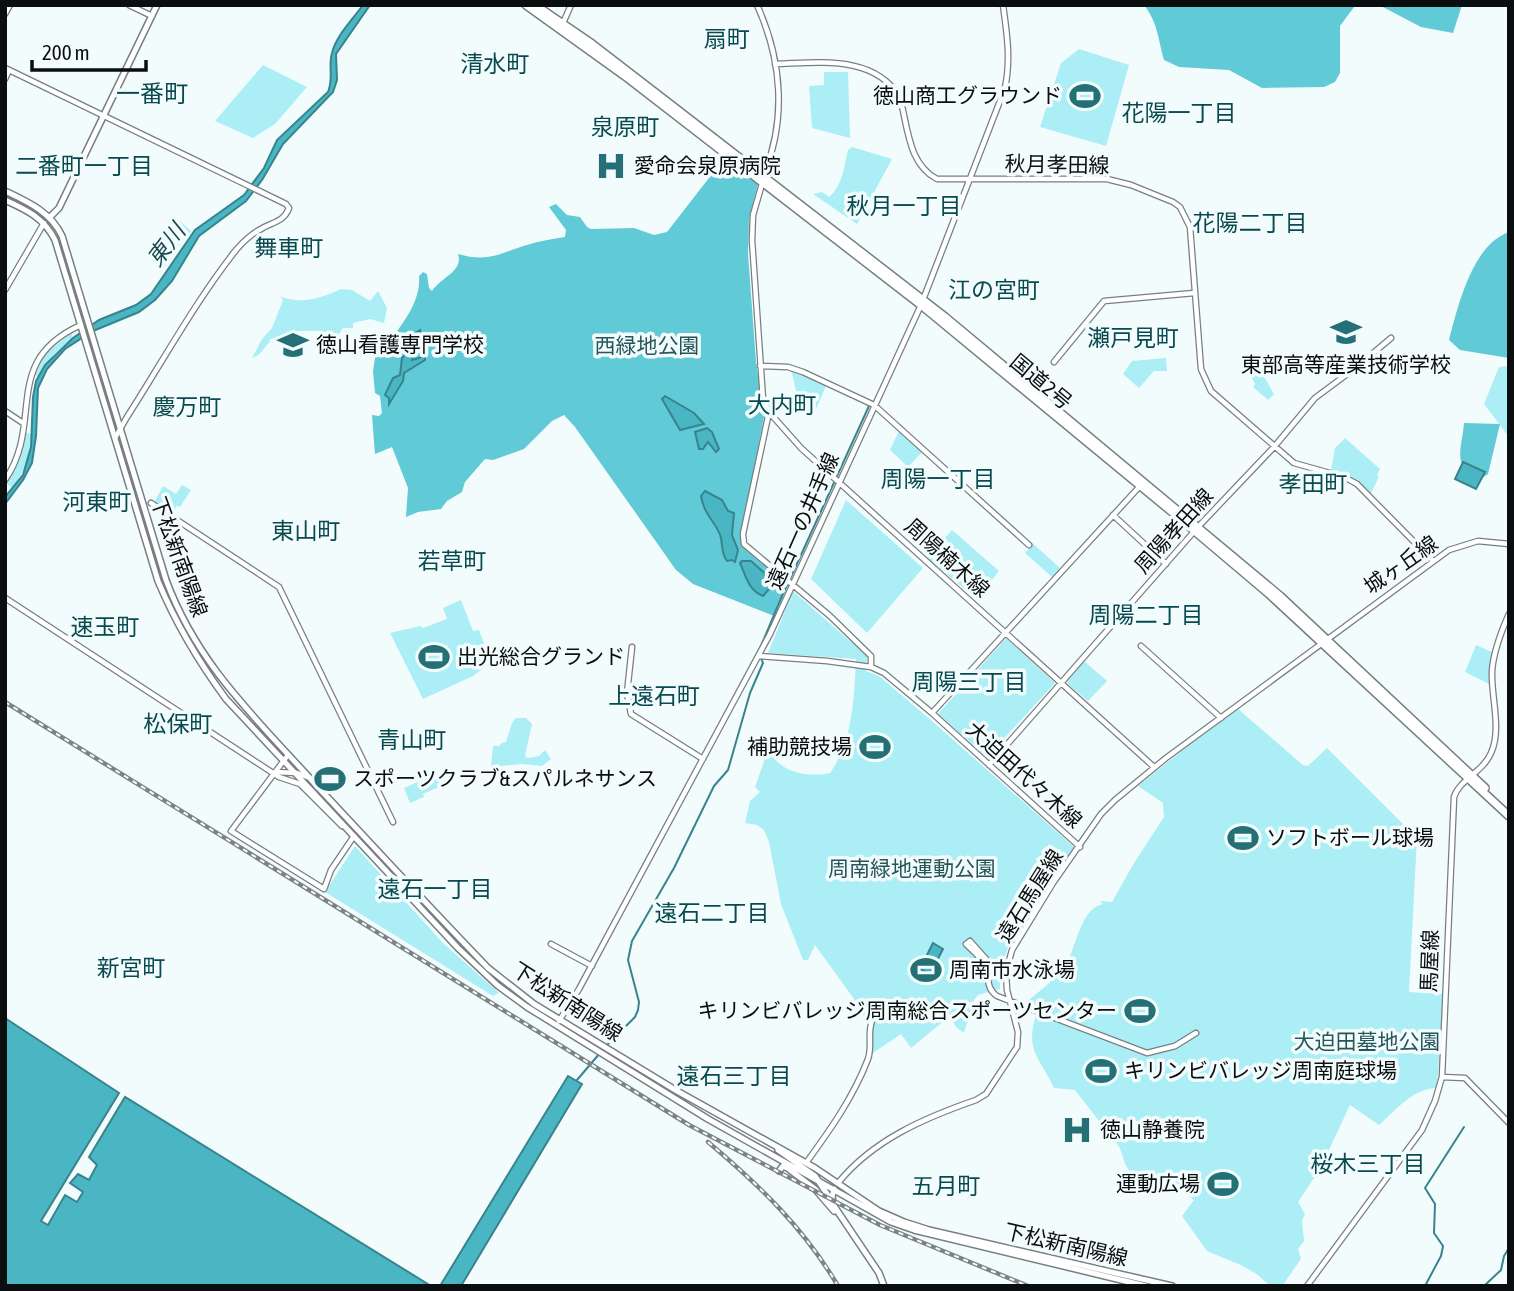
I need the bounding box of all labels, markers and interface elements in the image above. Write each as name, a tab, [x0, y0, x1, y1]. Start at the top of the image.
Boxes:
district label: 扇町	[704, 26, 750, 52]
scale bar	[32, 28, 145, 72]
text: 200 m	[42, 40, 90, 64]
district label: 清水町	[461, 51, 530, 77]
sports icon: 徳山商工グラウンド	[1068, 79, 1102, 113]
district label: 一番町	[116, 80, 188, 107]
place label: 徳山商工グラウンド	[873, 83, 1062, 107]
district label: 花陽一丁目	[1122, 100, 1237, 126]
district label: 泉原町	[591, 114, 660, 140]
hospital icon: 愛命会泉原病院	[594, 149, 628, 183]
street label: 秋月孝田線	[1004, 151, 1110, 177]
district label: 二番町一丁目	[15, 153, 153, 179]
place label: 愛命会泉原病院	[634, 153, 781, 177]
district label: 秋月一丁目	[847, 193, 962, 219]
district label: 花陽二丁目	[1193, 210, 1308, 236]
water label: 東川	[142, 216, 192, 271]
district label: 舞車町	[255, 235, 324, 261]
district label: 江の宮町	[948, 277, 1040, 303]
school or university icon: 東部高等産業技術学校	[1329, 315, 1363, 349]
district label: 瀬戸見町	[1087, 325, 1179, 351]
school or university icon: 徳山看護専門学校	[276, 328, 310, 362]
place label: 徳山看護専門学校	[316, 332, 484, 356]
park label: 西緑地公園	[595, 333, 700, 357]
street label: 国道2号	[1006, 349, 1077, 414]
place label: 東部高等産業技術学校	[1241, 352, 1451, 376]
district label: 大内町	[748, 392, 817, 418]
district label: 慶万町	[153, 394, 222, 420]
street label: 遠石一の井手線	[761, 449, 843, 593]
district label: 周陽一丁目	[881, 466, 996, 492]
district label: 孝田町	[1279, 471, 1348, 497]
street label: 周陽孝田線	[1129, 483, 1217, 577]
district label: 河東町	[63, 489, 132, 515]
street label: 下松新南陽線	[147, 493, 213, 620]
street label: 周陽楠木線	[901, 513, 995, 601]
district label: 東山町	[272, 518, 341, 544]
street label: 城ヶ丘線	[1359, 530, 1442, 598]
district label: 若草町	[418, 548, 487, 574]
district label: 周陽二丁目	[1089, 602, 1204, 628]
district label: 速玉町	[71, 614, 140, 640]
sports icon: 出光総合グランド	[417, 640, 451, 674]
place label: 出光総合グランド	[457, 644, 625, 668]
district label: 周陽三丁目	[912, 669, 1027, 695]
district label: 上遠石町	[608, 683, 700, 709]
district label: 松保町	[144, 711, 213, 737]
street label: 大迫田代々木線	[962, 716, 1087, 832]
district label: 青山町	[378, 727, 447, 753]
sports icon: 補助競技場	[858, 730, 892, 764]
place label: 補助競技場	[747, 734, 852, 758]
sports icon: スポーツクラブ&スパルネサンス	[313, 762, 347, 796]
place label: スポーツクラブ&スパルネサンス	[353, 766, 657, 790]
sports icon: ソフトボール球場	[1226, 821, 1260, 855]
place label: ソフトボール球場	[1266, 825, 1434, 849]
street label: 遠石馬屋線	[991, 845, 1067, 946]
park label: 周南緑地運動公園	[828, 856, 996, 880]
district label: 遠石一丁目	[378, 876, 493, 902]
district label: 遠石二丁目	[655, 900, 770, 926]
street label: 馬屋線	[1416, 929, 1442, 993]
sports icon: 周南市水泳場	[909, 953, 943, 987]
district label: 新宮町	[97, 955, 166, 981]
street label: 下松新南陽線	[508, 957, 627, 1046]
place label: 周南市水泳場	[949, 957, 1075, 981]
sports icon: キリンビバレッジ周南総合スポーツセンター	[1123, 994, 1157, 1028]
place label: キリンビバレッジ周南総合スポーツセンター	[697, 998, 1117, 1022]
park label: 大迫田墓地公園	[1294, 1029, 1441, 1053]
sports icon: キリンビバレッジ周南庭球場	[1084, 1054, 1118, 1088]
place label: キリンビバレッジ周南庭球場	[1124, 1058, 1397, 1082]
district label: 遠石三丁目	[677, 1063, 792, 1089]
hospital icon: 徳山静養院	[1060, 1113, 1094, 1147]
place label: 徳山静養院	[1100, 1117, 1205, 1141]
district label: 桜木三丁目	[1311, 1151, 1426, 1177]
sports icon: 運動広場	[1206, 1167, 1240, 1201]
place label: 運動広場	[1116, 1171, 1200, 1195]
district label: 五月町	[912, 1173, 981, 1199]
street label: 下松新南陽線	[1002, 1218, 1130, 1270]

